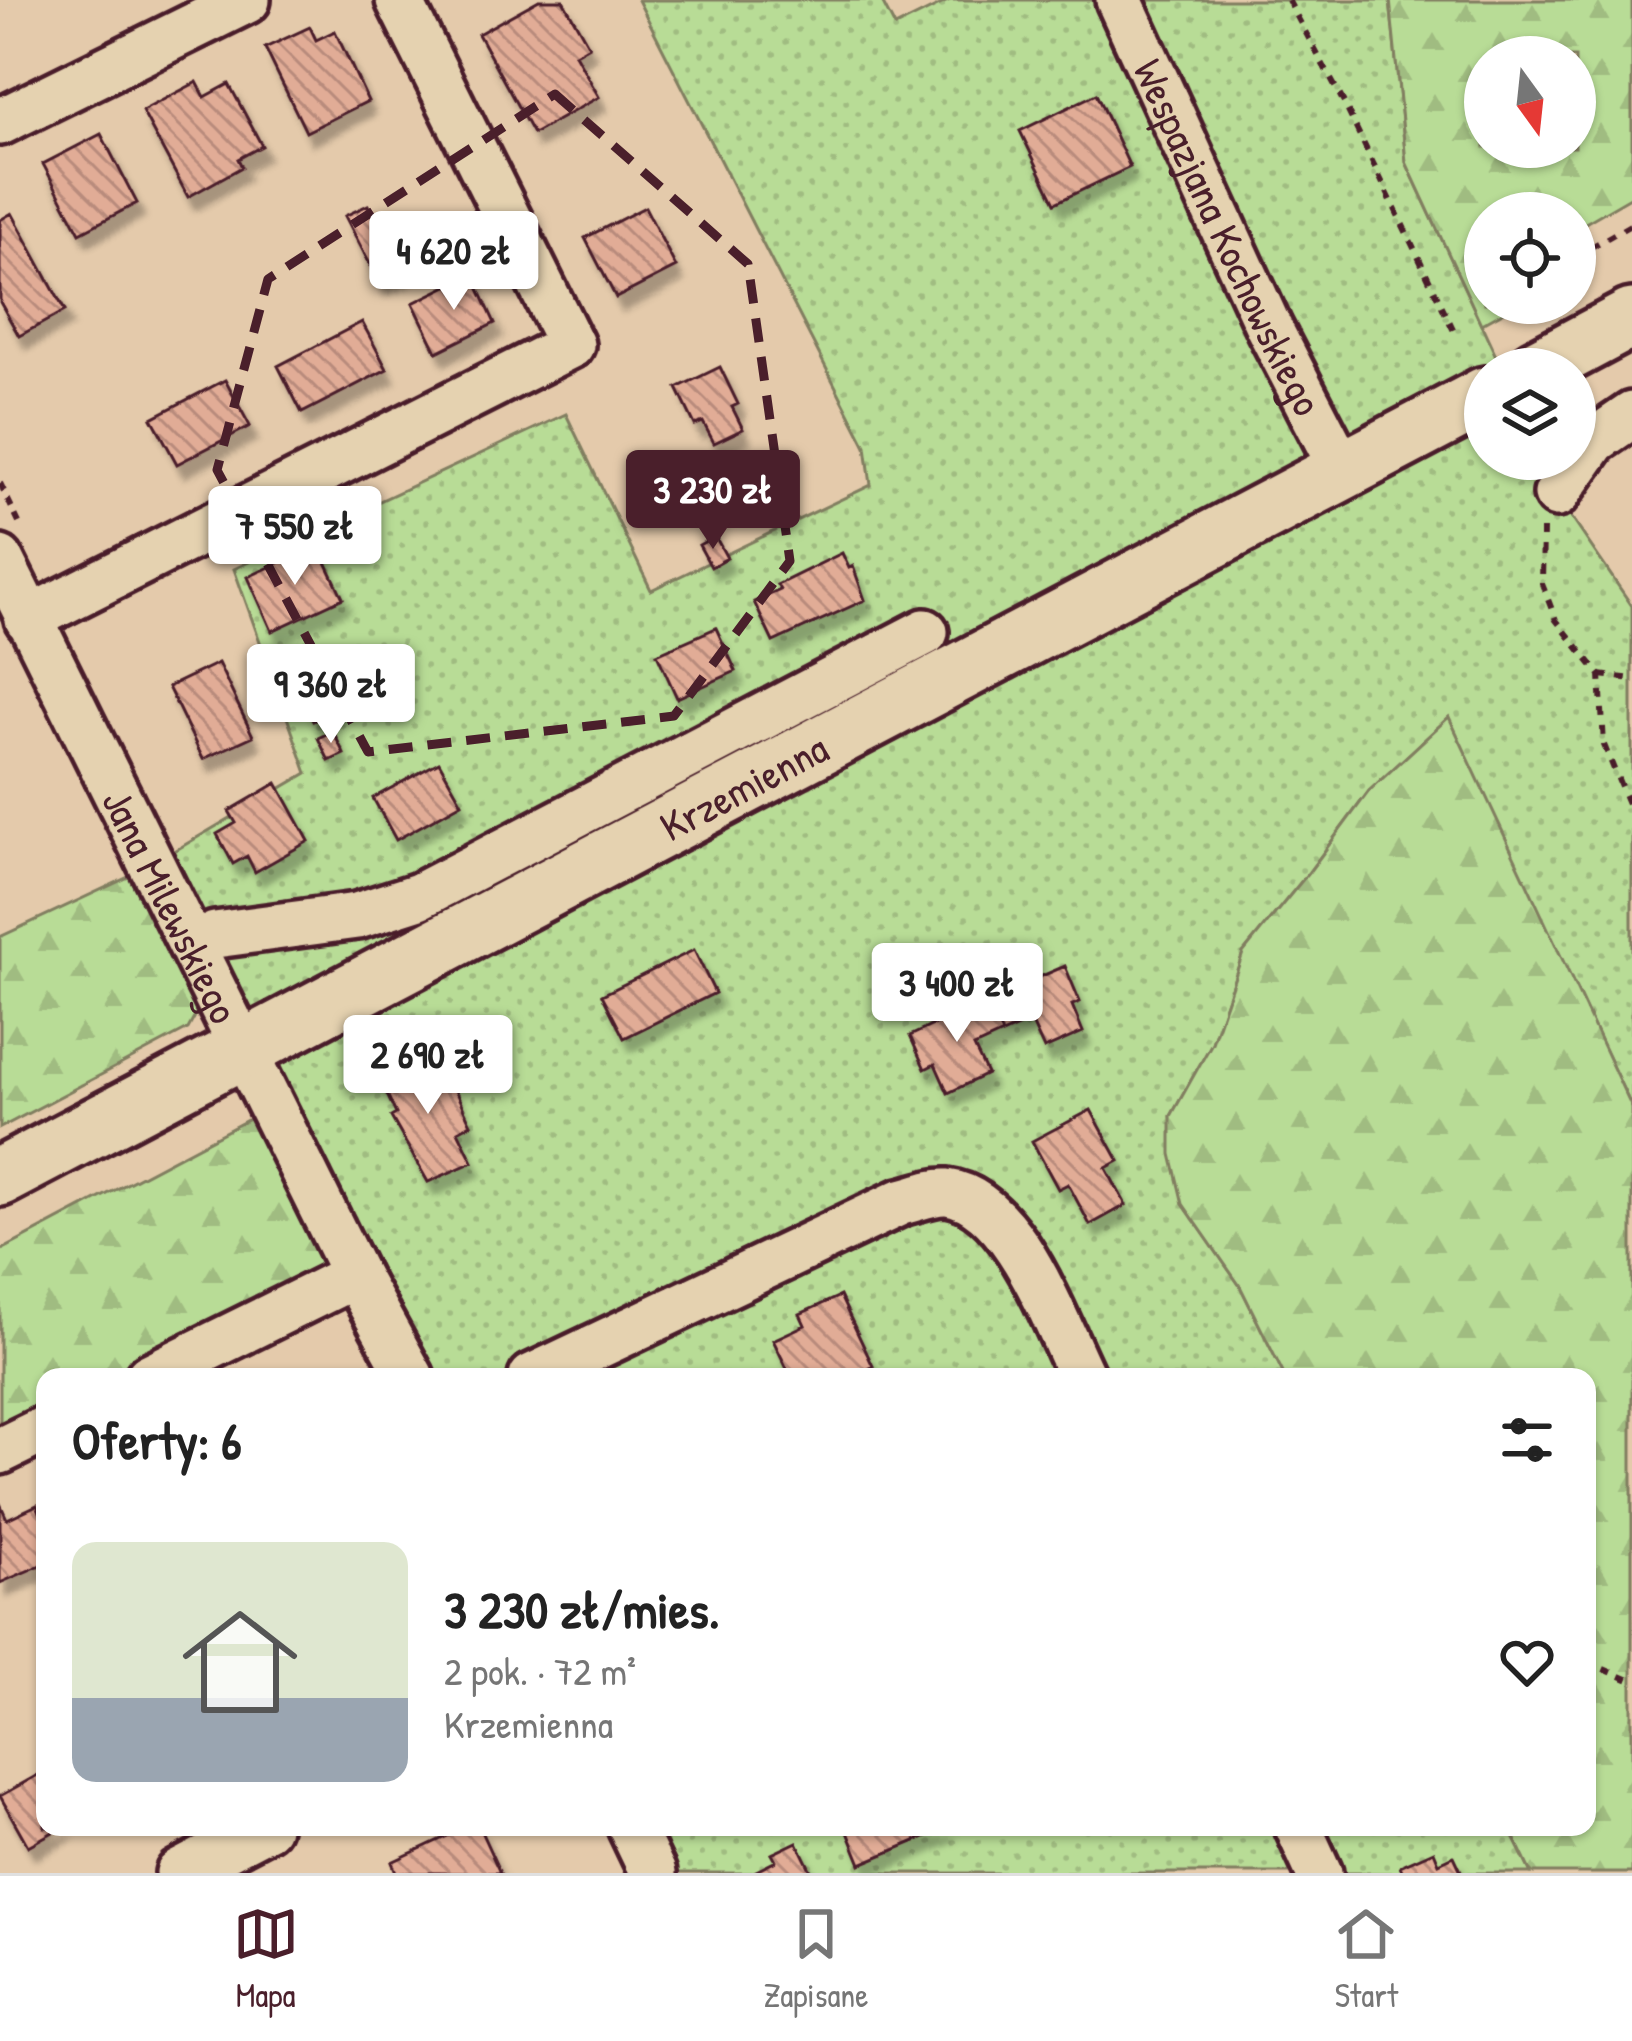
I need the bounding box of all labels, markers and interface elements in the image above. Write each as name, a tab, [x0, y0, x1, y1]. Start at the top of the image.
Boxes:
north arrow	[1464, 36, 1596, 168]
map controls	[1464, 36, 1596, 480]
street label: Wespazjana Kochowskiego	[1121, 49, 1338, 425]
button: locate	[1464, 192, 1596, 324]
pin: 4 620 zł	[330, 211, 578, 313]
text: 4 620 zł	[396, 223, 512, 276]
button: layers	[1464, 348, 1596, 480]
pin: 3 230 zł	[589, 450, 837, 552]
text: 3 230 zł	[653, 462, 773, 515]
pin: 7 550 zł	[171, 486, 419, 588]
text: 7 550 zł	[235, 498, 355, 551]
pin: 9 360 zł	[207, 644, 455, 746]
text: 9 360 zł	[274, 656, 388, 709]
street label: Krzemienna	[650, 718, 837, 854]
street label: Jana Milewskiego	[90, 779, 254, 1032]
pin: 3 400 zł	[833, 943, 1081, 1045]
text: 3 400 zł	[899, 955, 1015, 1008]
pin: 2 690 zł	[304, 1015, 552, 1117]
text: 2 690 zł	[370, 1027, 486, 1080]
text: Oferty: 6	[72, 1406, 242, 1475]
icon: filters	[1494, 1407, 1560, 1473]
text: 3 230 zł/mies.	[444, 1575, 720, 1644]
icon: home	[168, 1590, 312, 1734]
icon: heart	[1494, 1629, 1560, 1695]
text: 2 pok. · 72 m²	[444, 1644, 636, 1697]
text: Krzemienna	[444, 1697, 613, 1750]
tab: Mapa	[233, 1901, 299, 2017]
tab: Zapisane	[764, 1901, 868, 2017]
tab: Start	[1333, 1901, 1399, 2017]

